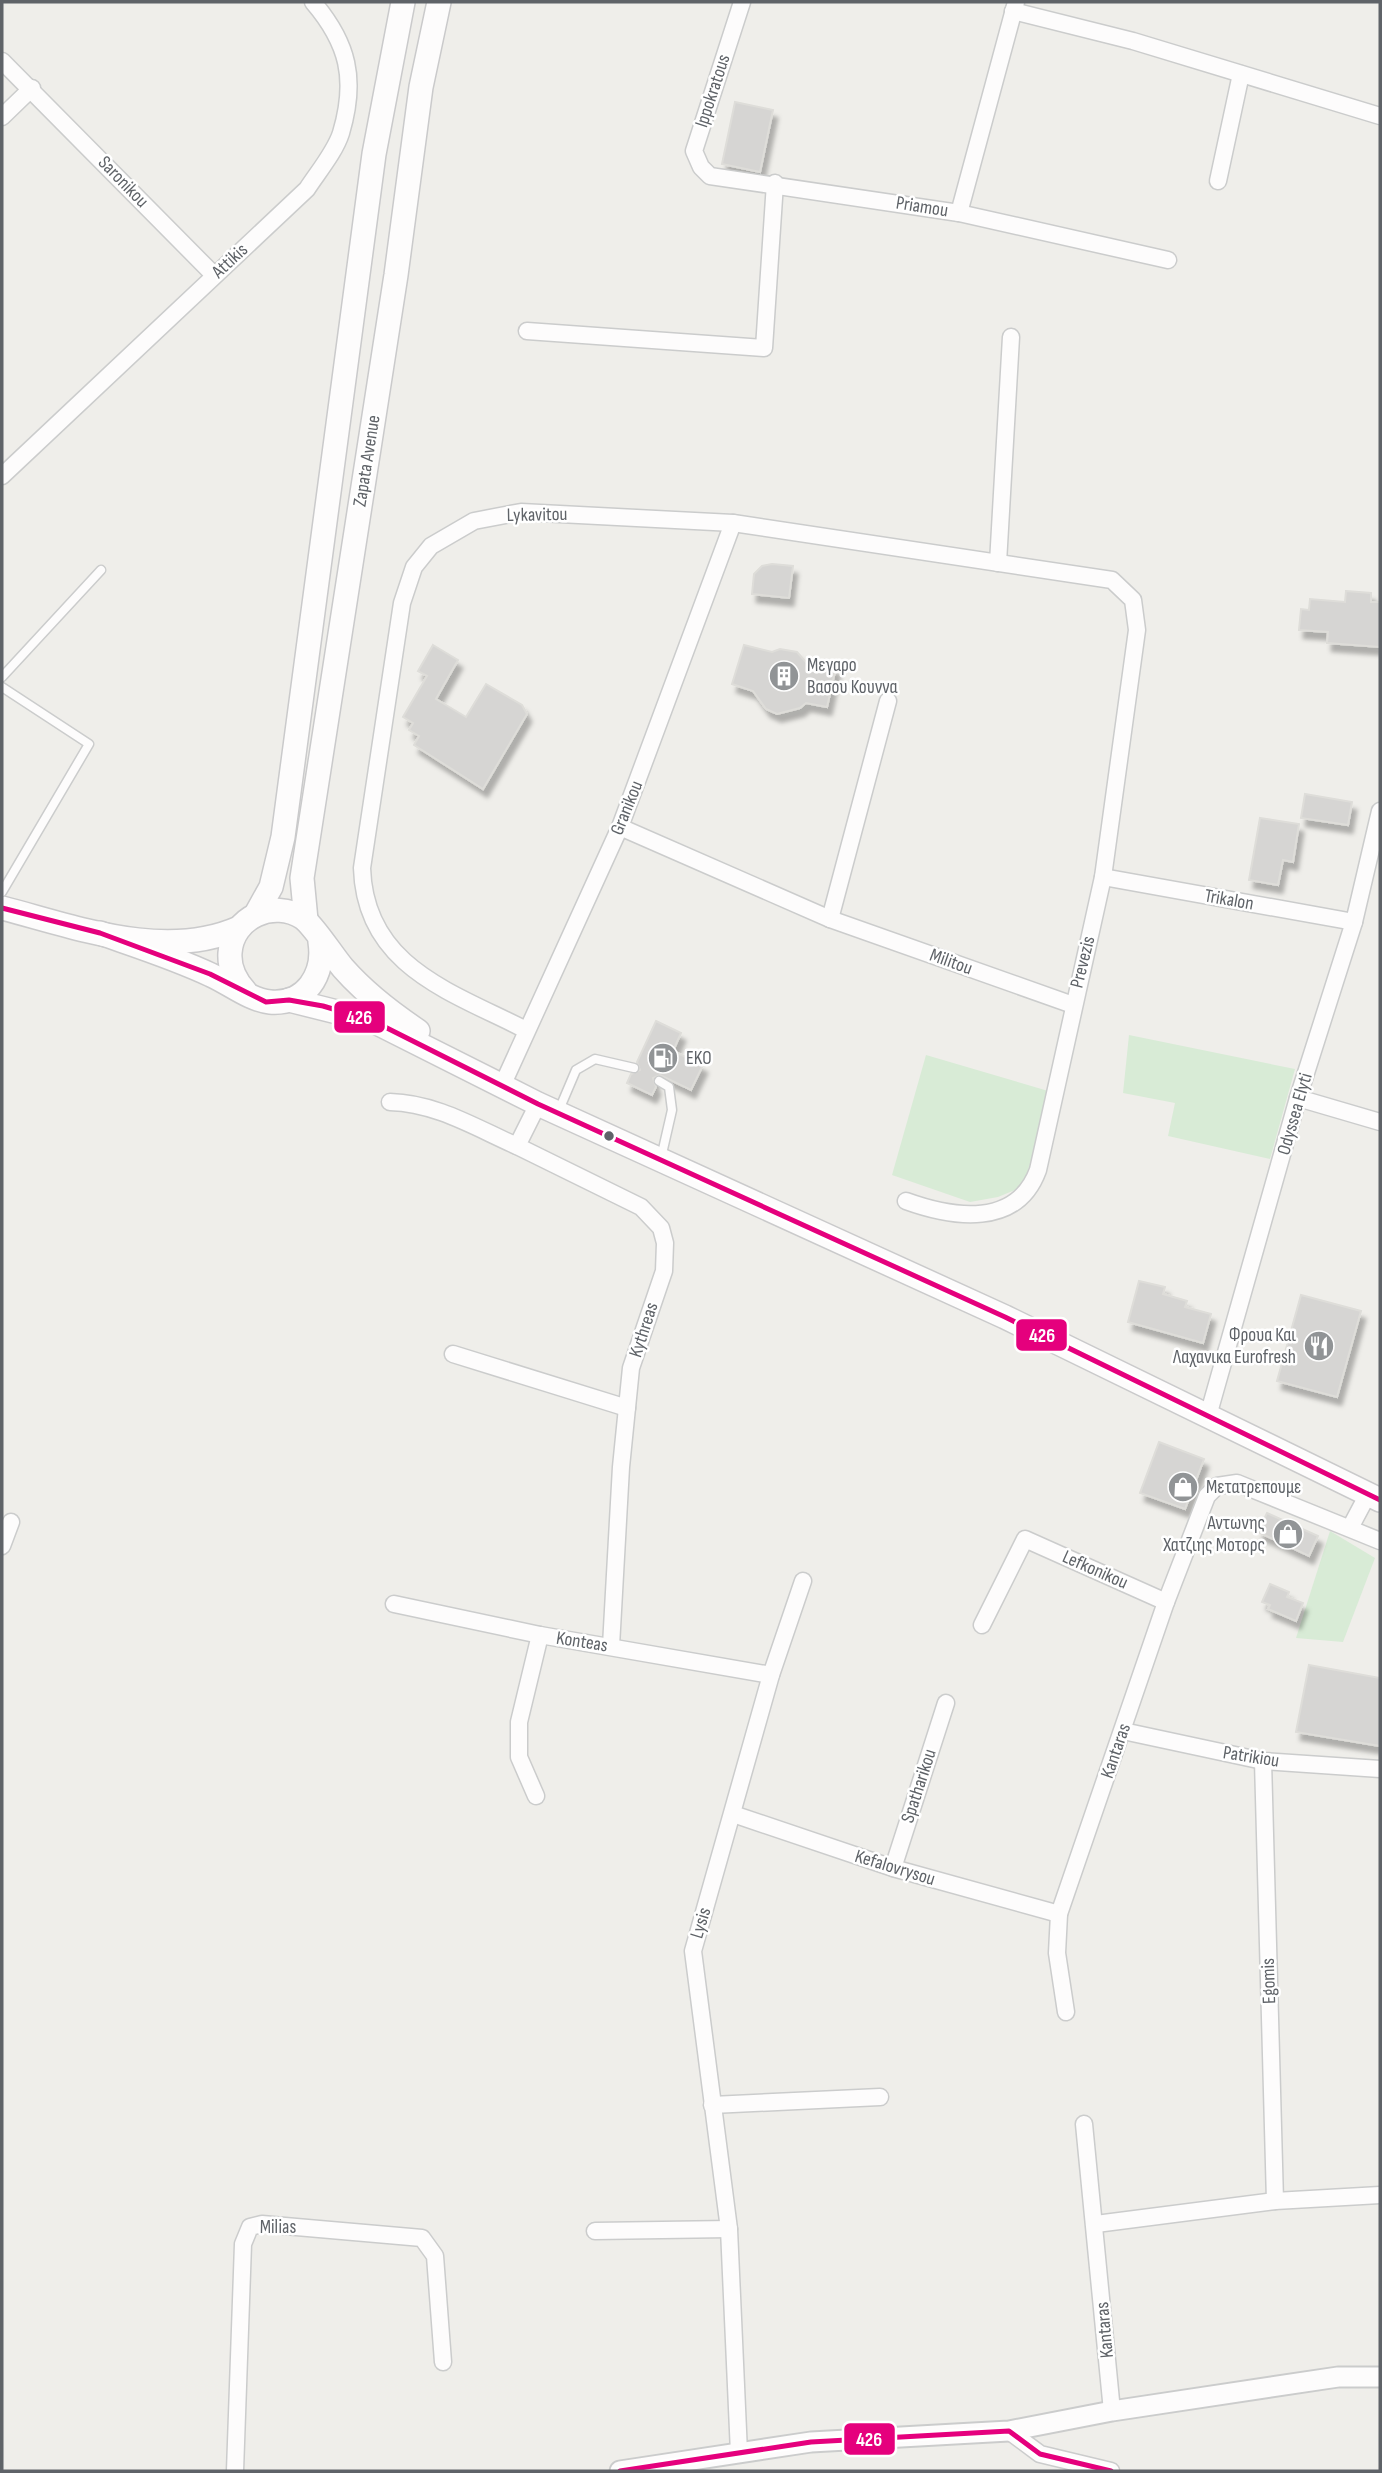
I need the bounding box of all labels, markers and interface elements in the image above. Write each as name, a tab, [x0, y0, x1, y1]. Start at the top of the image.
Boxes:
street label: Ippokratous	[690, 51, 736, 130]
street label: Saronikou	[93, 151, 153, 213]
street label: Priamou	[894, 192, 950, 222]
street label: Attikis	[206, 239, 253, 284]
street label: Zapata Avenue	[348, 413, 386, 509]
street label: Lykavitou	[506, 503, 568, 527]
place label: Μεγαρο Βασου Κουννα	[807, 654, 897, 699]
building icon: Μεγαρο Βασου Κουννα	[767, 659, 801, 693]
street label: Granikou	[606, 778, 648, 838]
street label: Trikalon	[1203, 884, 1255, 916]
street label: Prevezis	[1065, 933, 1101, 990]
street label: Militou	[927, 944, 975, 980]
line badge: 426	[333, 1000, 386, 1034]
text: 426	[346, 1007, 372, 1030]
fuel station icon: EKO	[646, 1041, 680, 1075]
place label: EKO	[686, 1047, 712, 1070]
street label: Odyssea Elyti	[1272, 1070, 1318, 1158]
unlabelled marker	[602, 1129, 616, 1143]
street label: Kythreas	[624, 1299, 664, 1360]
line badge: 426	[1015, 1318, 1068, 1352]
place label: Φρουα Και Λαχανικα Eurofresh	[1172, 1324, 1296, 1369]
text: 426	[1029, 1325, 1055, 1348]
restaurant icon: Φρουα Και Λαχανικα Eurofresh	[1302, 1329, 1336, 1363]
shop icon: Μετατρεπουμε	[1166, 1470, 1200, 1504]
place label: Μετατρεπουμε	[1206, 1476, 1301, 1499]
place label: Αντωνης Χατζιης Μοτορς	[1162, 1512, 1265, 1557]
shop icon: Αντωνης Χατζιης Μοτορς	[1271, 1517, 1305, 1551]
street label: Lefkonikou	[1059, 1545, 1131, 1595]
street label: Konteas	[555, 1627, 610, 1657]
street label: Kantaras	[1096, 1720, 1136, 1781]
street label: Patrikiou	[1221, 1741, 1281, 1773]
street label: Spatharikou	[896, 1746, 942, 1826]
street label: Kefalovrysou	[852, 1845, 938, 1891]
street label: Lysis	[685, 1905, 717, 1941]
street label: Egomis	[1257, 1958, 1281, 2004]
street label: Milias	[260, 2216, 296, 2239]
street label: Kantaras	[1091, 2301, 1119, 2359]
line badge: 426	[843, 2422, 896, 2456]
text: 426	[856, 2429, 882, 2452]

